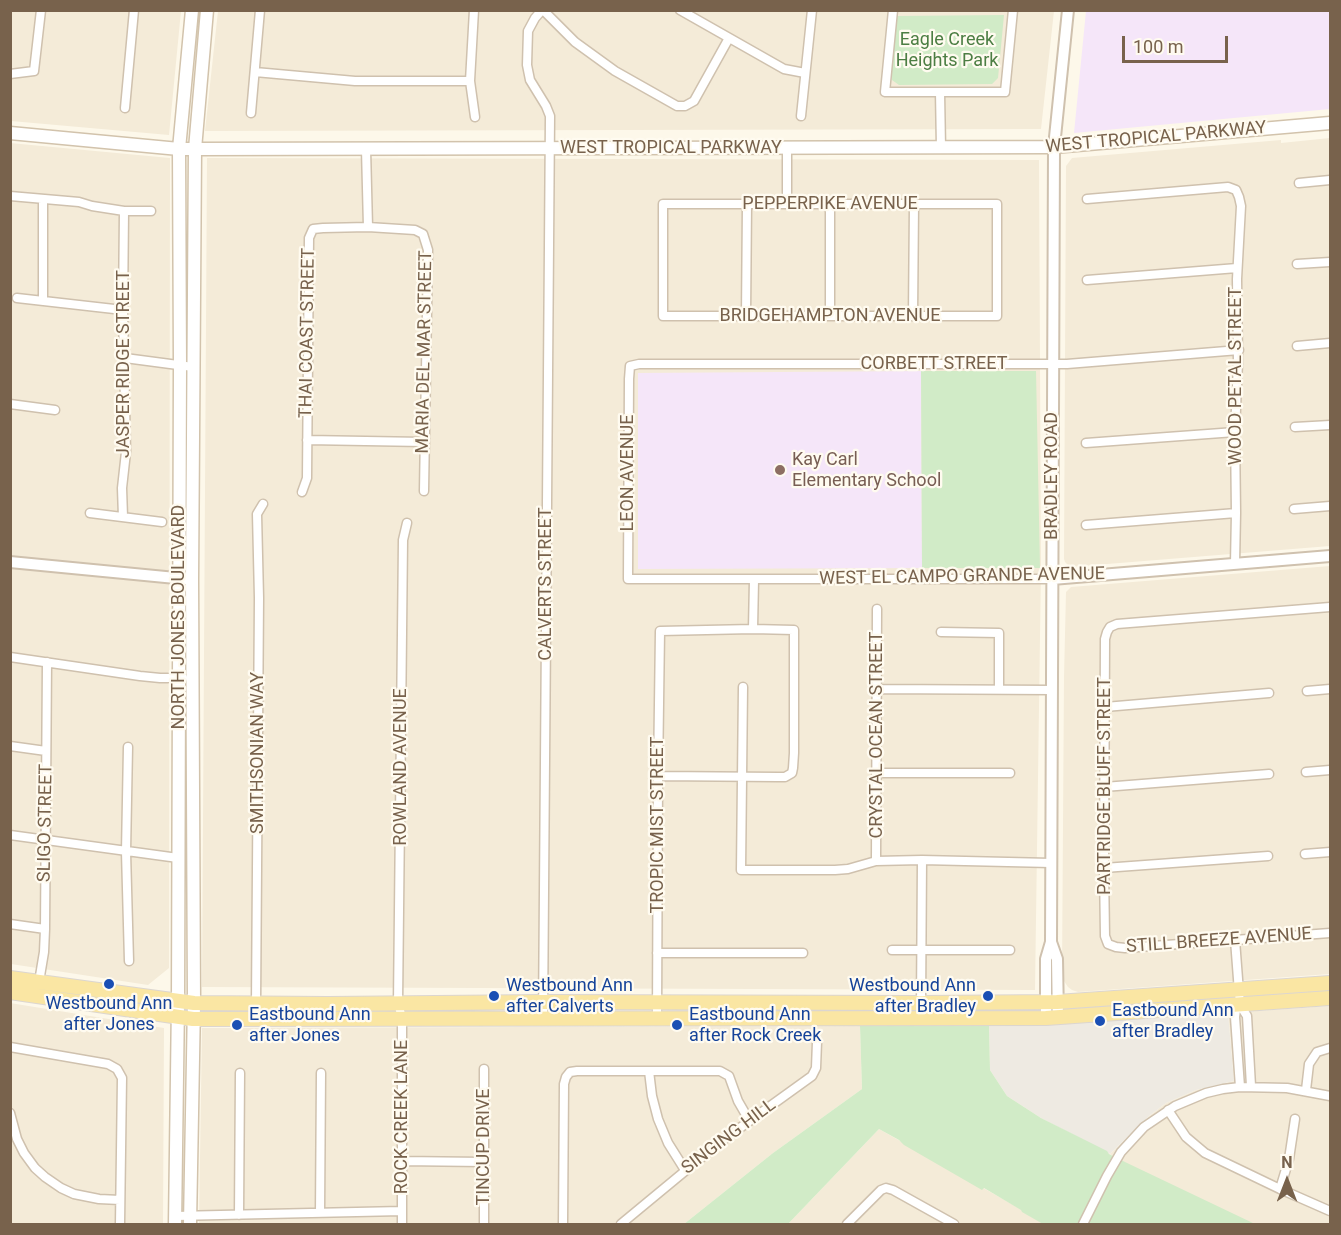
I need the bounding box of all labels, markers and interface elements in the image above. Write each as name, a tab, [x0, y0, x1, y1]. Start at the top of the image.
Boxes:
scale bar	[1125, 24, 1232, 62]
park label: Eagle Creek Heights Park	[896, 29, 998, 72]
text: 100 m	[1133, 36, 1184, 57]
street label: WEST TROPICAL PARKWAY	[1045, 118, 1267, 158]
street label: WEST TROPICAL PARKWAY	[560, 137, 782, 159]
street label: PEPPERPIKE AVENUE	[742, 193, 918, 215]
street label: THAI COAST STREET	[296, 248, 320, 418]
street label: MARIA DEL MAR STREET	[412, 250, 438, 454]
street label: JASPER RIDGE STREET	[113, 270, 135, 458]
street label: WOOD PETAL STREET	[1225, 287, 1247, 465]
street label: BRIDGEHAMPTON AVENUE	[720, 305, 940, 327]
street label: CORBETT STREET	[861, 353, 1007, 375]
street label: BRADLEY ROAD	[1041, 412, 1063, 540]
street label: LEON AVENUE	[617, 414, 639, 532]
place label: Kay Carl Elementary School	[792, 449, 941, 492]
marker: Kay Carl Elementary School	[773, 463, 787, 477]
street label: NORTH JONES BOULEVARD	[168, 505, 190, 729]
street label: CALVERTS STREET	[535, 507, 557, 661]
street label: WEST EL CAMPO GRANDE AVENUE	[819, 564, 1105, 590]
street label: CRYSTAL OCEAN STREET	[866, 632, 888, 838]
street label: SMITHSONIAN WAY	[247, 672, 269, 834]
street label: PARTRIDGE BLUFF STREET	[1094, 677, 1116, 895]
street label: ROWLAND AVENUE	[390, 688, 412, 846]
street label: TROPIC MIST STREET	[647, 736, 669, 914]
street label: SLIGO STREET	[34, 764, 58, 882]
street label: STILL BREEZE AVENUE	[1126, 924, 1312, 958]
place label: Westbound Ann after Calverts	[506, 975, 633, 1018]
place label: Westbound Ann after Bradley	[849, 975, 976, 1018]
marker: Westbound Ann after Jones	[102, 977, 116, 991]
marker: Westbound Ann after Calverts	[487, 989, 501, 1003]
marker: Westbound Ann after Bradley	[981, 989, 995, 1003]
place label: Westbound Ann after Jones	[46, 993, 172, 1036]
place label: Eastbound Ann after Bradley	[1112, 1000, 1234, 1042]
place label: Eastbound Ann after Jones	[249, 1004, 371, 1046]
place label: Eastbound Ann after Rock Creek	[689, 1004, 821, 1046]
marker: Eastbound Ann after Bradley	[1093, 1014, 1107, 1028]
marker: Eastbound Ann after Jones	[230, 1018, 244, 1032]
marker: Eastbound Ann after Rock Creek	[670, 1018, 684, 1032]
street label: ROCK CREEK LANE	[391, 1040, 413, 1194]
street label: TINCUP DRIVE	[473, 1088, 495, 1206]
street label: SINGING HILL	[678, 1095, 780, 1179]
north arrow	[1257, 1151, 1317, 1211]
text: N	[1281, 1153, 1293, 1172]

